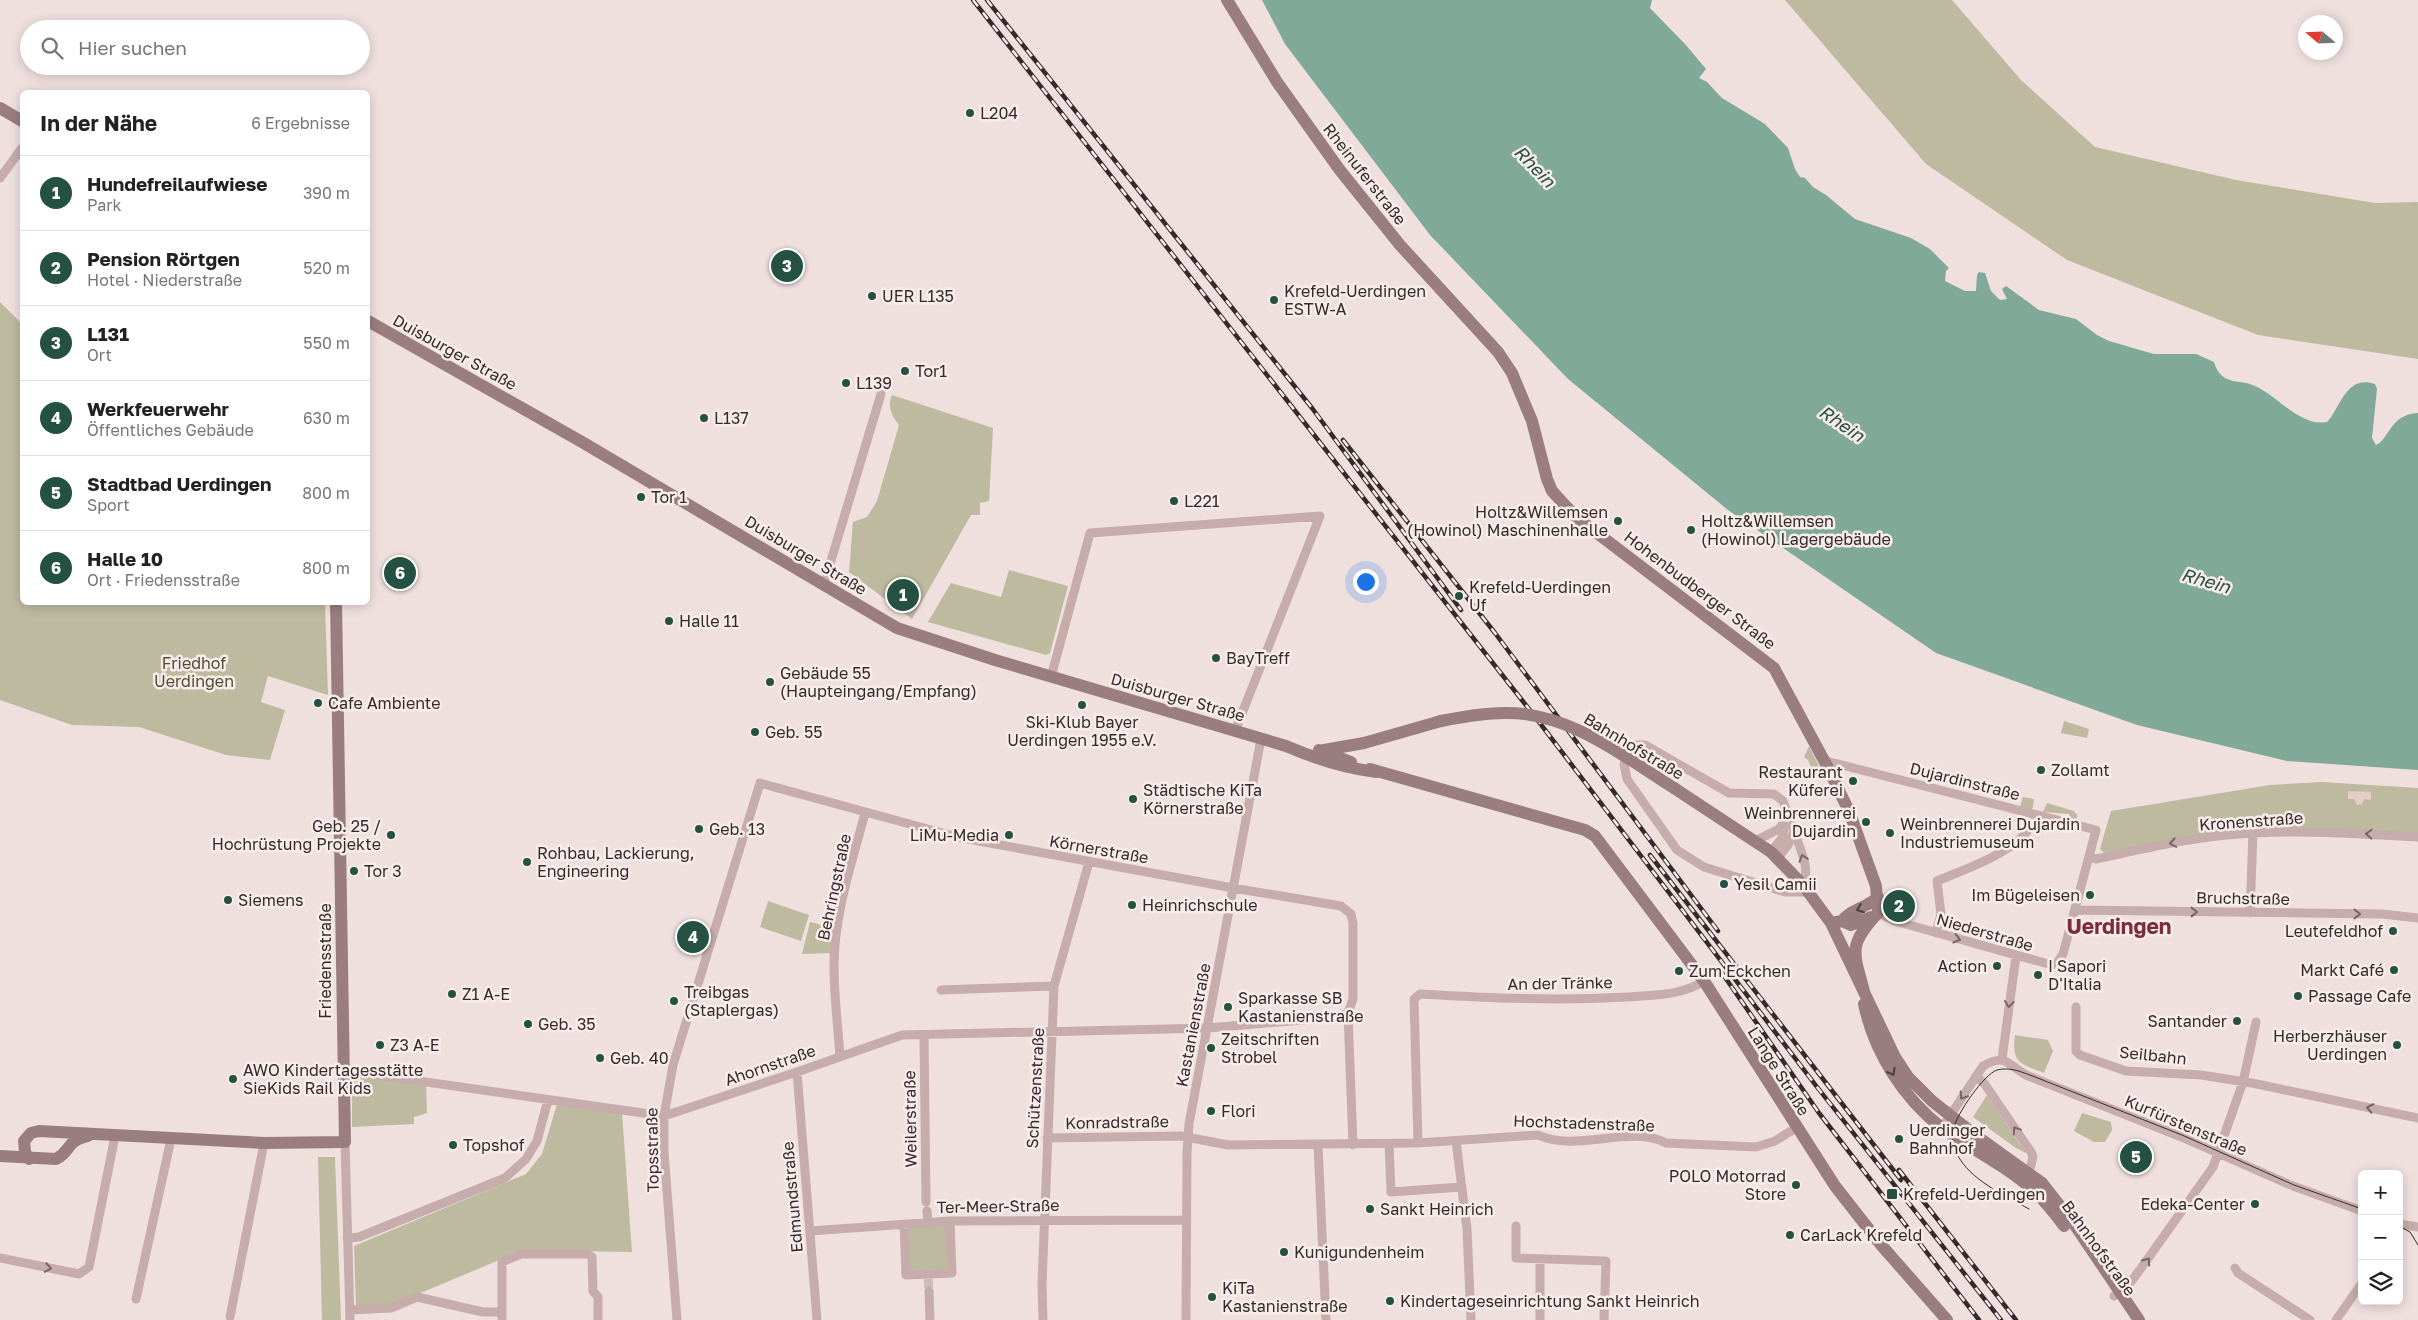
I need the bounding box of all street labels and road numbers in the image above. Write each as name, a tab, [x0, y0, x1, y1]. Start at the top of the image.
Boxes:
street label: Rheinuferstraße	[1319, 119, 1411, 229]
street label: Duisburger Straße	[390, 310, 520, 394]
street label: Duisburger Straße	[741, 511, 871, 599]
street label: Hohenbudberger Straße	[1620, 526, 1780, 654]
street label: Duisburger Straße	[1109, 668, 1247, 726]
street label: Bahnhofstraße	[1580, 708, 1688, 784]
street label: Dujardinstraße	[1908, 758, 2022, 804]
street label: Kronenstraße	[2198, 807, 2304, 835]
street label: Körnerstraße	[1048, 830, 1150, 868]
street label: Behringstraße	[813, 832, 855, 942]
street label: Bruchstraße	[2196, 887, 2290, 909]
street label: Friedensstraße	[315, 903, 335, 1019]
street label: Niederstraße	[1934, 909, 2036, 955]
street label: Kastanienstraße	[1171, 961, 1215, 1089]
street label: An der Tränke	[1507, 972, 1613, 994]
street label: Lange Straße	[1744, 1023, 1814, 1119]
street label: Schützenstraße	[1022, 1027, 1048, 1149]
street label: Ahornstraße	[722, 1040, 818, 1090]
street label: Seilbahn	[2118, 1042, 2188, 1068]
street label: Weilerstraße	[899, 1070, 921, 1168]
street label: Kurfürstenstraße	[2122, 1090, 2250, 1160]
street label: Topsstraße	[641, 1107, 663, 1193]
street label: Konradstraße	[1065, 1111, 1169, 1133]
street label: Hochstadenstraße	[1513, 1111, 1655, 1135]
street label: Edmundstraße	[777, 1141, 807, 1253]
street label: Ter-Meer-Straße	[936, 1195, 1060, 1217]
street label: Bahnhofstraße	[2058, 1196, 2140, 1300]

